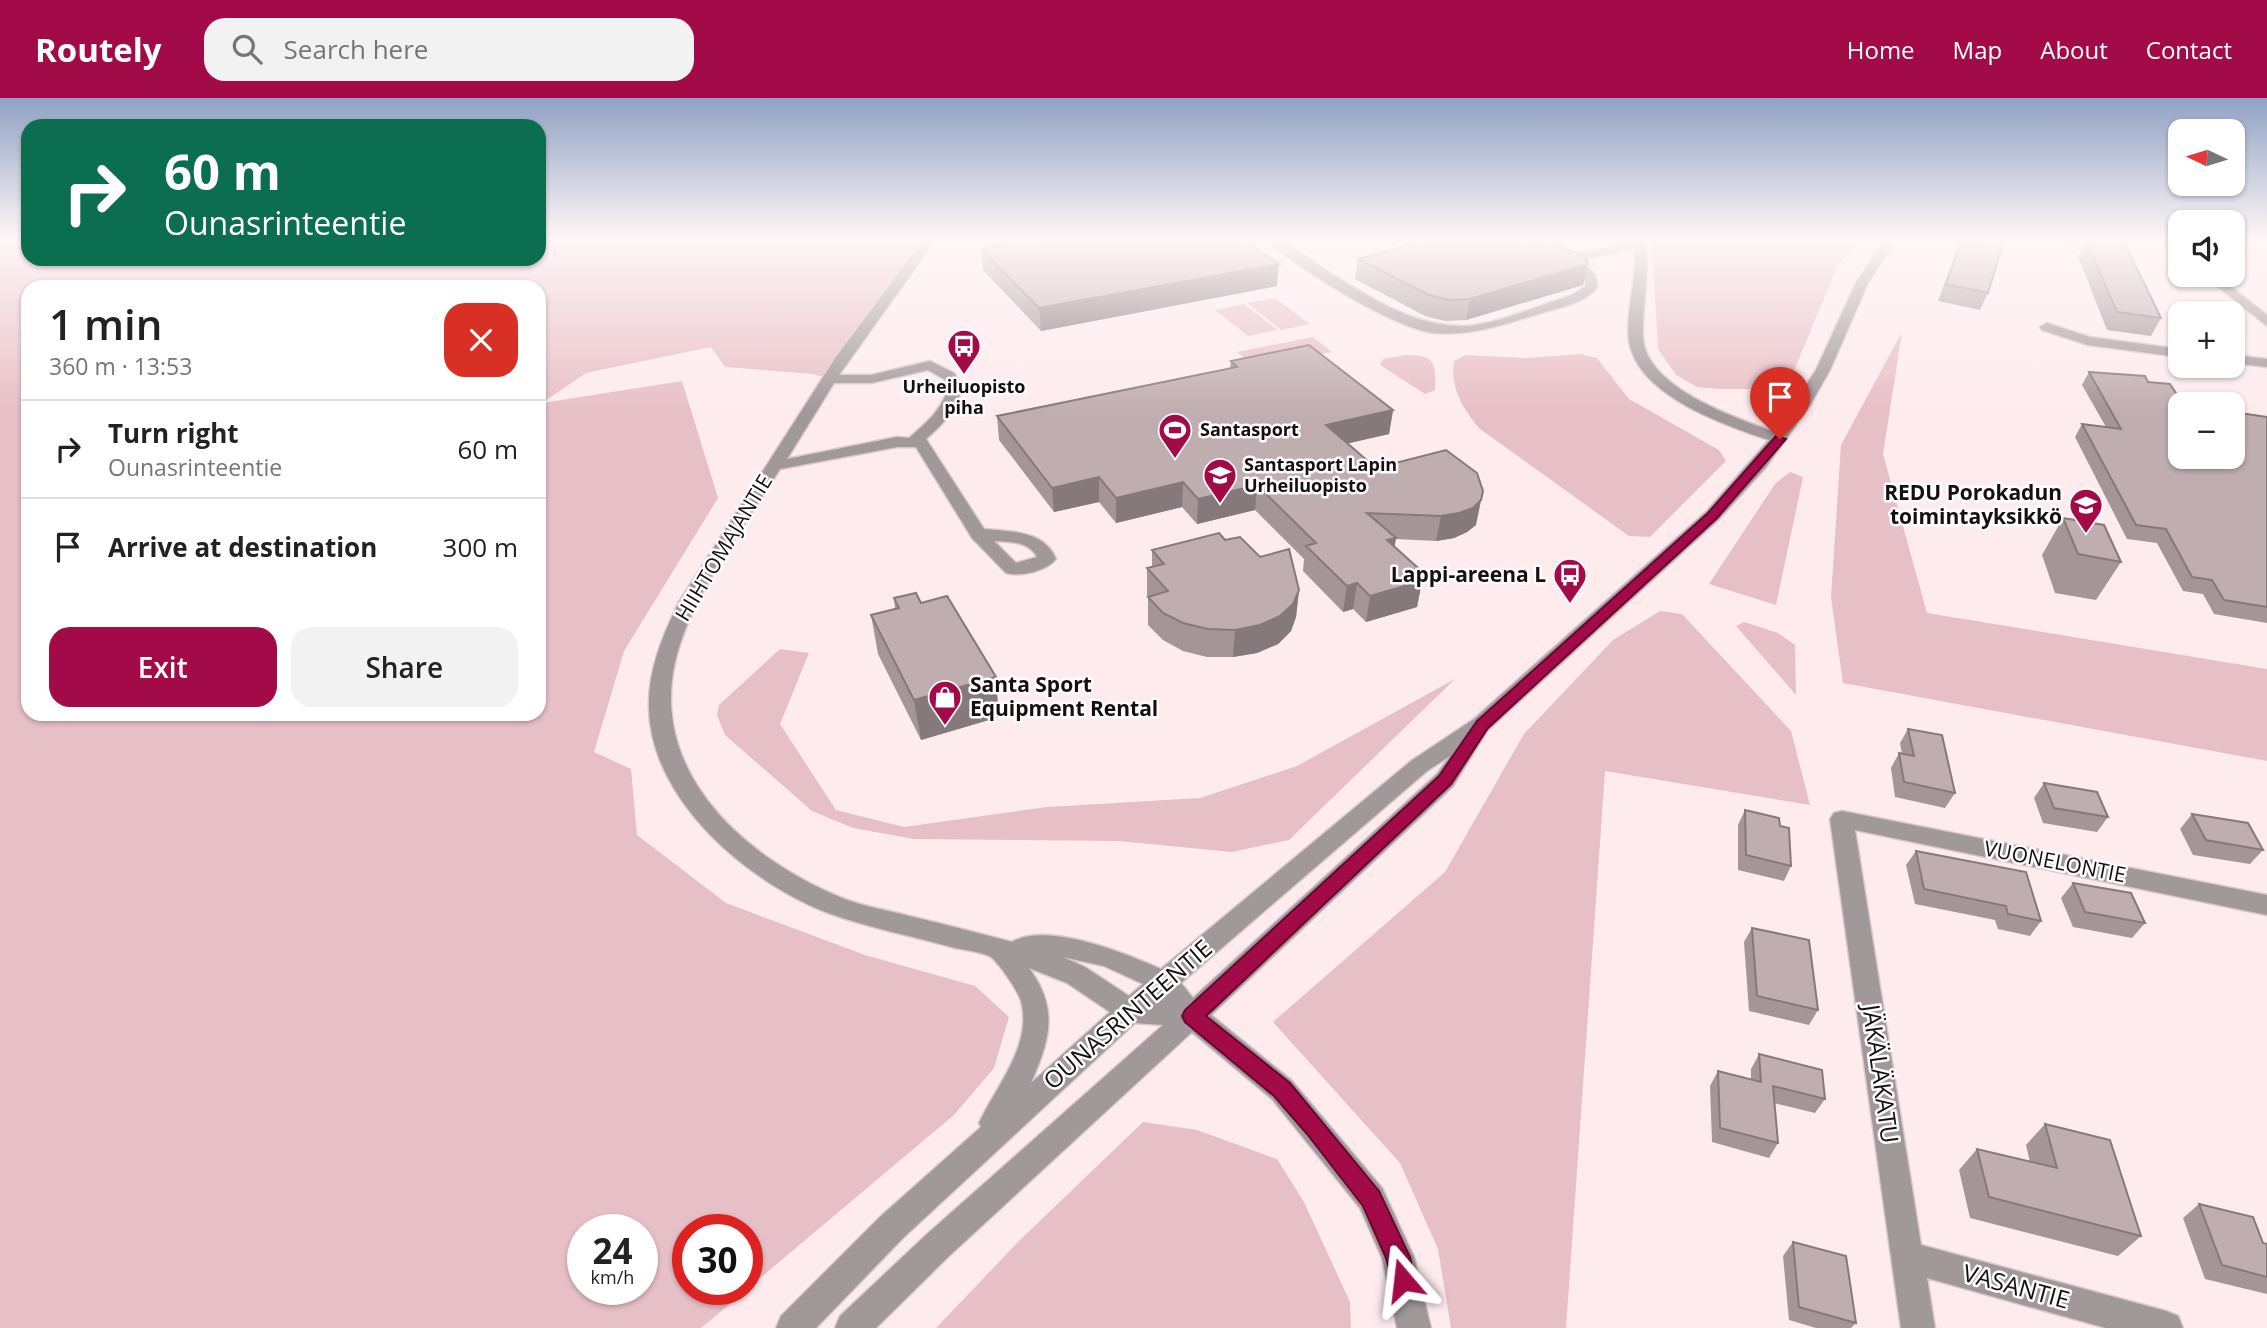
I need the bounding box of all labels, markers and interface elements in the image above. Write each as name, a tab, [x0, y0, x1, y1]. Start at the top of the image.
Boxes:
search box	[204, 18, 694, 81]
text: Routely	[35, 27, 162, 72]
icon: search	[228, 30, 266, 68]
text: Search here	[284, 31, 428, 67]
text: Home	[1847, 33, 1915, 66]
text: Map	[1953, 33, 2002, 66]
text: About	[2040, 33, 2108, 66]
text: Contact	[2146, 33, 2232, 66]
north arrow	[2168, 119, 2245, 196]
map controls	[2168, 119, 2245, 469]
text: 60 m	[164, 138, 281, 204]
icon: right	[49, 147, 140, 238]
text: Ounasrinteentie	[164, 201, 406, 244]
button: sound	[2168, 210, 2245, 287]
text: 1 min	[49, 295, 162, 352]
button: +	[2168, 301, 2245, 378]
button: close	[444, 303, 518, 377]
bus stop icon: Urheiluopisto piha	[945, 327, 983, 376]
text: 360 m · 13:53	[49, 350, 192, 382]
pin	[1750, 367, 1810, 439]
place label: Urheiluopisto piha	[903, 374, 1026, 419]
icon: arrive	[1761, 378, 1799, 416]
button: −	[2168, 392, 2245, 469]
sports icon: Santasport	[1156, 411, 1194, 460]
text: Turn right	[108, 415, 239, 451]
place label: Santasport	[1200, 417, 1299, 441]
icon: right	[49, 430, 87, 468]
text: 60 m	[457, 431, 518, 467]
text: Ounasrinteentie	[108, 451, 282, 483]
place label: Santasport Lapin Urheiluopisto	[1244, 452, 1397, 497]
school or university icon: Santasport Lapin Urheiluopisto	[1201, 456, 1239, 505]
street label: HIIHTOMAJANTIE	[668, 469, 778, 626]
place label: REDU Porokadun toimintayksikkö	[1884, 478, 2062, 530]
school or university icon: REDU Porokadun toimintayksikkö	[2067, 486, 2105, 535]
icon: arrive	[49, 528, 87, 566]
text: Arrive at destination	[108, 529, 377, 565]
text: 300 m	[443, 529, 518, 565]
bus stop icon: Lappi-areena L	[1551, 556, 1589, 605]
place label: Lappi-areena L	[1391, 560, 1546, 588]
button: Exit	[49, 627, 277, 707]
button: Share	[291, 627, 518, 707]
place label: Santa Sport Equipment Rental	[970, 670, 1158, 722]
shop icon: Santa Sport Equipment Rental	[926, 678, 964, 727]
street label: VUONELONTIE	[1982, 834, 2128, 888]
street label: OUNASRINTEENTIE	[1036, 931, 1218, 1096]
street label: JÄKÄLÄKATU	[1855, 1000, 1908, 1145]
speed limit sign: 30	[672, 1214, 763, 1305]
text: 24	[592, 1227, 633, 1274]
position arrow	[1366, 1243, 1440, 1317]
street label: VASANTIE	[1959, 1255, 2073, 1316]
text: km/h	[591, 1265, 634, 1289]

